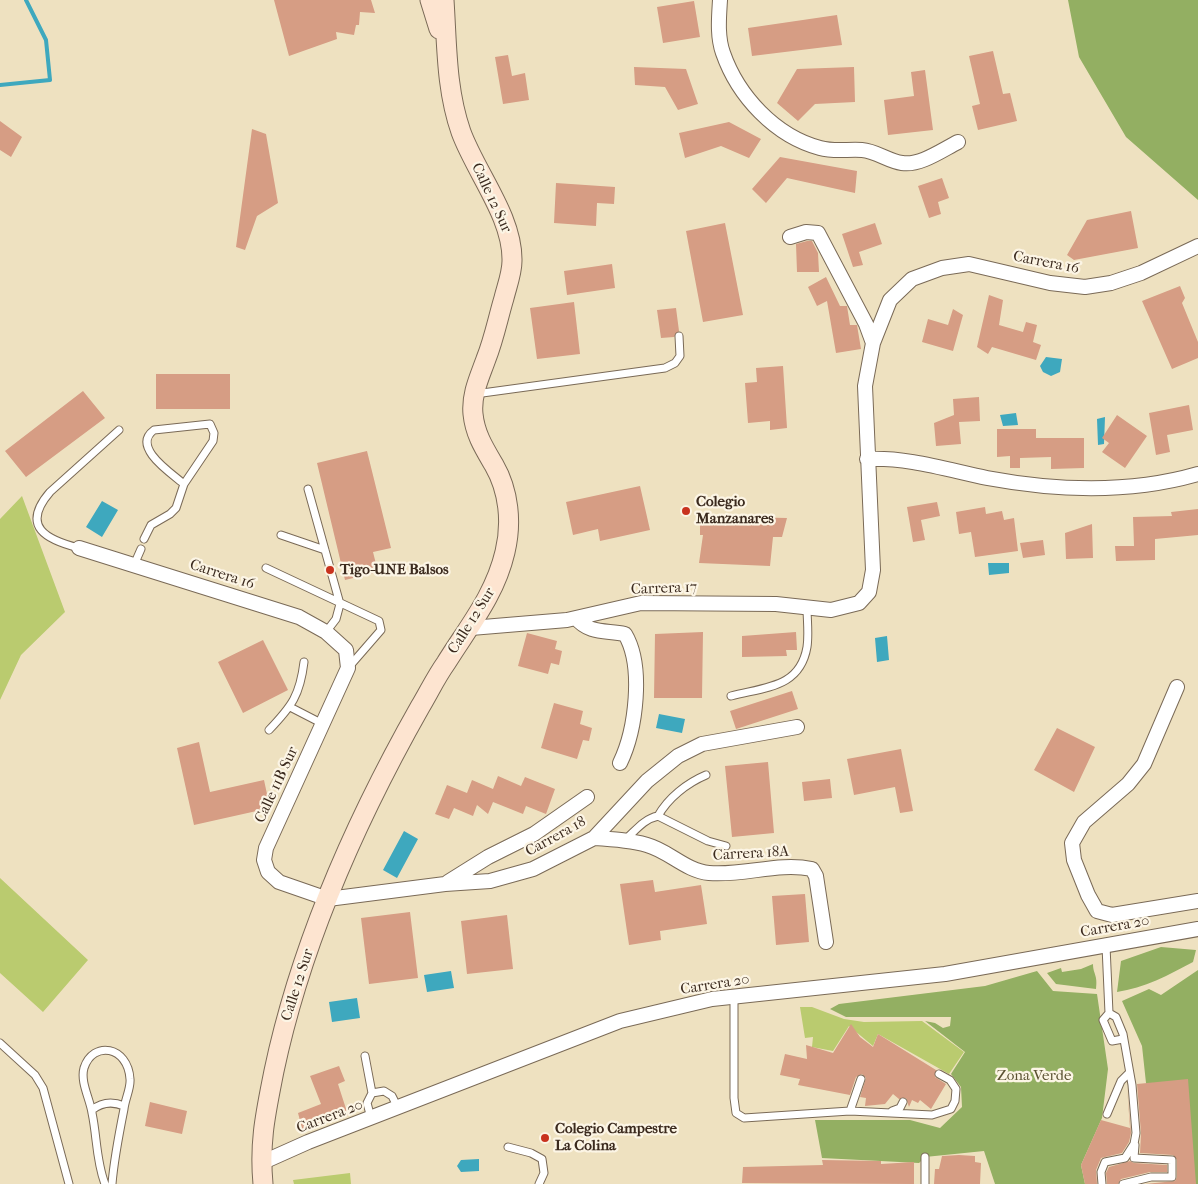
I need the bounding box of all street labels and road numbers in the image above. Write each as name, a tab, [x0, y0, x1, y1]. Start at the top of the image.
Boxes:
street label: Calle 12 Sur	[467, 160, 515, 236]
street label: Carrera 16	[1011, 248, 1081, 278]
street label: Carrera 16	[187, 556, 257, 594]
street label: Carrera 17	[631, 579, 697, 599]
street label: Calle 12 Sur	[445, 585, 499, 657]
street label: Calle 11B Sur	[251, 744, 303, 826]
street label: Carrera 18	[523, 813, 589, 861]
street label: Carrera 18A	[712, 843, 790, 865]
street label: Carrera 20	[1079, 912, 1151, 942]
street label: Calle 12 Sur	[278, 947, 318, 1023]
street label: Carrera 20	[679, 971, 751, 999]
street label: Carrera 20	[294, 1096, 366, 1138]

